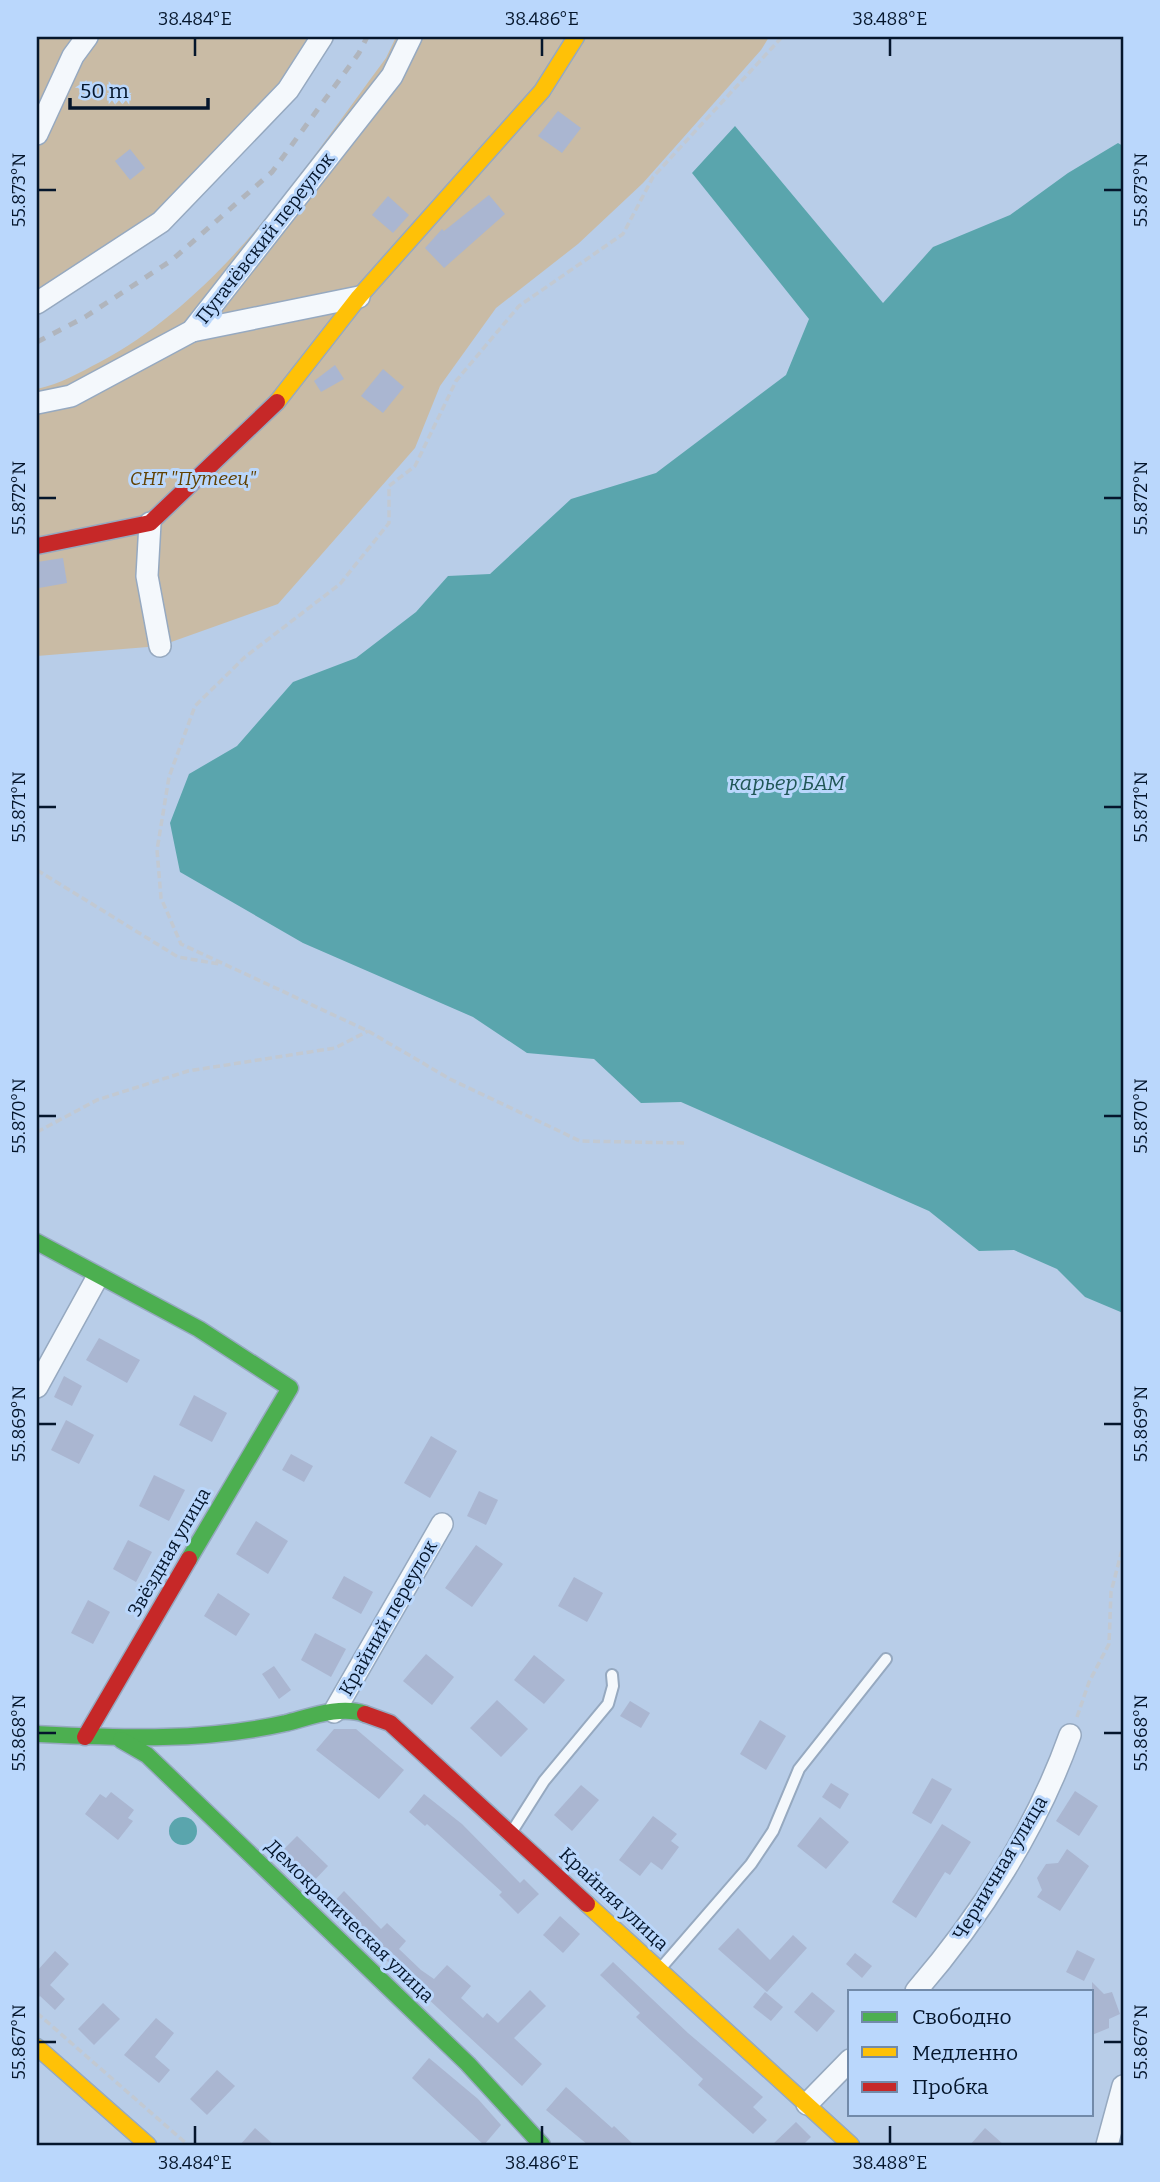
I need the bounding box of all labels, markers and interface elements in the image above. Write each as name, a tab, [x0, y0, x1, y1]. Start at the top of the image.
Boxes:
text: 38.484°E	[158, 8, 232, 30]
text: 38.486°E	[505, 8, 579, 30]
text: 38.488°E	[853, 8, 927, 30]
scale bar	[70, 66, 208, 110]
text: 50 m	[80, 78, 129, 104]
street label: Пугачёвский переулок	[191, 147, 339, 328]
text: 55.873°N	[8, 153, 30, 227]
text: 55.873°N	[1130, 153, 1152, 227]
text: 55.872°N	[8, 461, 30, 535]
text: 55.872°N	[1130, 461, 1152, 535]
park label: СНТ "Путеец"	[130, 467, 257, 490]
water label: карьер БАМ	[729, 770, 846, 796]
text: 55.871°N	[8, 771, 30, 843]
text: 55.871°N	[1130, 771, 1152, 843]
text: 55.870°N	[8, 1078, 30, 1154]
text: 55.870°N	[1130, 1078, 1152, 1154]
text: 55.869°N	[8, 1386, 30, 1462]
text: 55.869°N	[1130, 1386, 1152, 1462]
street label: Звёздная улица	[123, 1483, 216, 1621]
street label: Крайний переулок	[334, 1535, 442, 1700]
text: 55.868°N	[8, 1694, 30, 1772]
text: 55.868°N	[1130, 1694, 1152, 1772]
street label: Черничная улица	[948, 1791, 1052, 1944]
street label: Демократическая улица	[261, 1835, 439, 2008]
street label: Крайняя улица	[555, 1843, 674, 1956]
legend	[848, 1990, 1094, 2116]
text: 55.867°N	[8, 2004, 30, 2080]
text: Свободно	[912, 2004, 1012, 2030]
text: 55.867°N	[1130, 2004, 1152, 2080]
text: Медленно	[912, 2040, 1018, 2066]
text: Пробка	[912, 2074, 989, 2100]
text: 38.484°E	[158, 2152, 232, 2174]
text: 38.486°E	[505, 2152, 579, 2174]
text: 38.488°E	[853, 2152, 927, 2174]

